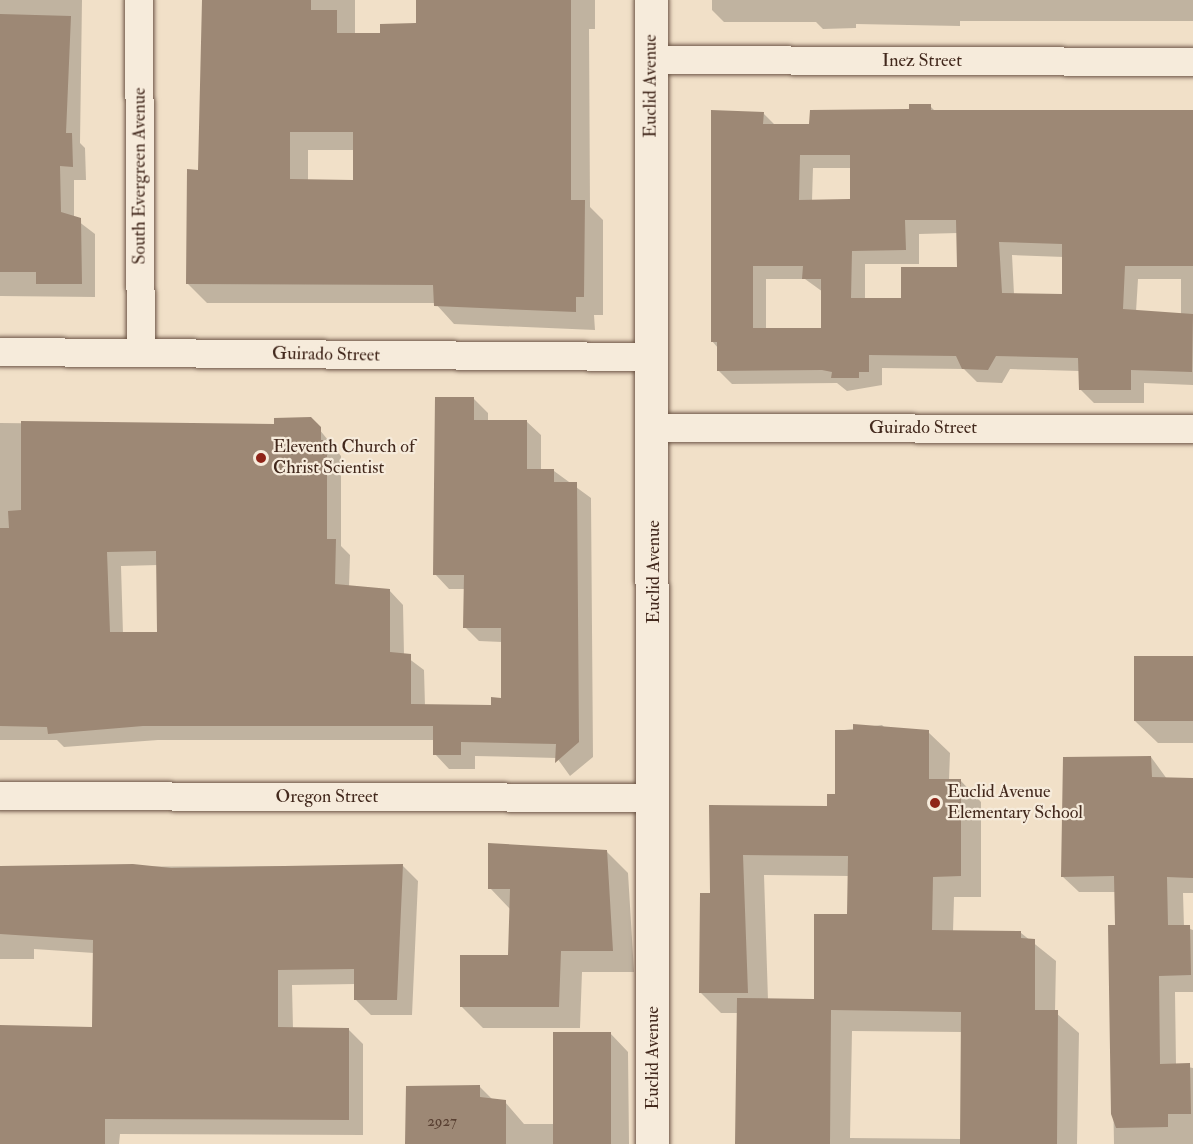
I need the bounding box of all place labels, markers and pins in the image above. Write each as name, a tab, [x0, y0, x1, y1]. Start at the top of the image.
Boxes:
place label: Eleventh Church of Christ Scientist	[273, 437, 415, 480]
marker: Eleventh Church of Christ Scientist	[254, 451, 268, 465]
place label: Euclid Avenue Elementary School	[947, 782, 1083, 824]
marker: Euclid Avenue Elementary School	[928, 796, 942, 810]

